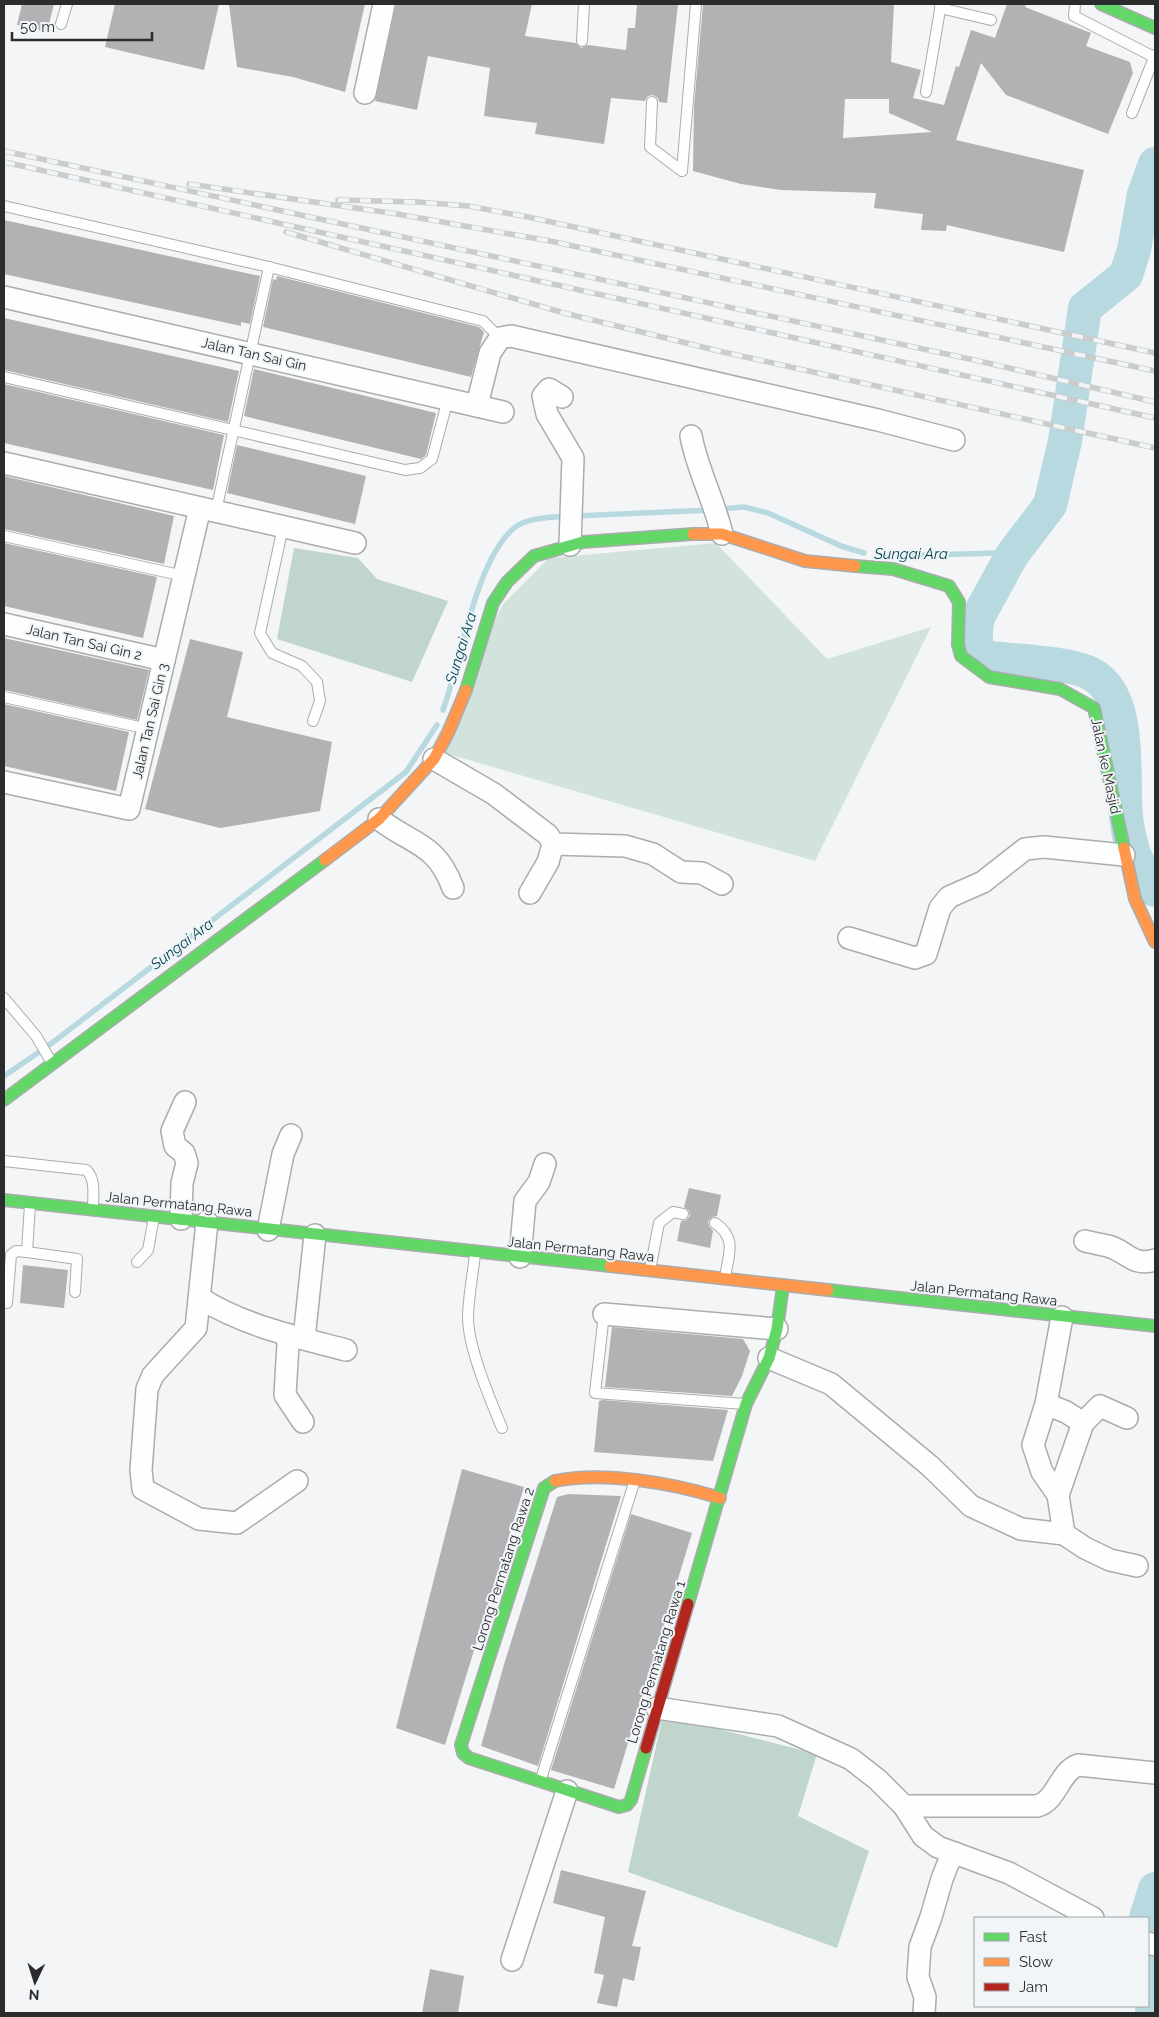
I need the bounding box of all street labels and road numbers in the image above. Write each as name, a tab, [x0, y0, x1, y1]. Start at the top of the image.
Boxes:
street label: Jalan Tan Sai Gin	[200, 334, 308, 374]
street label: Jalan Tan Sai Gin 2	[25, 621, 143, 663]
street label: Jalan Tan Sai Gin 3	[129, 661, 171, 781]
street label: Jalan ke Masjid	[1088, 717, 1124, 815]
street label: Jalan Permatang Rawa	[105, 1188, 253, 1220]
street label: Jalan Permatang Rawa	[507, 1233, 655, 1265]
street label: Jalan Permatang Rawa	[910, 1277, 1058, 1309]
street label: Lorong Permatang Rawa 2	[469, 1485, 537, 1653]
street label: Lorong Permatang Rawa 1	[624, 1579, 688, 1745]

